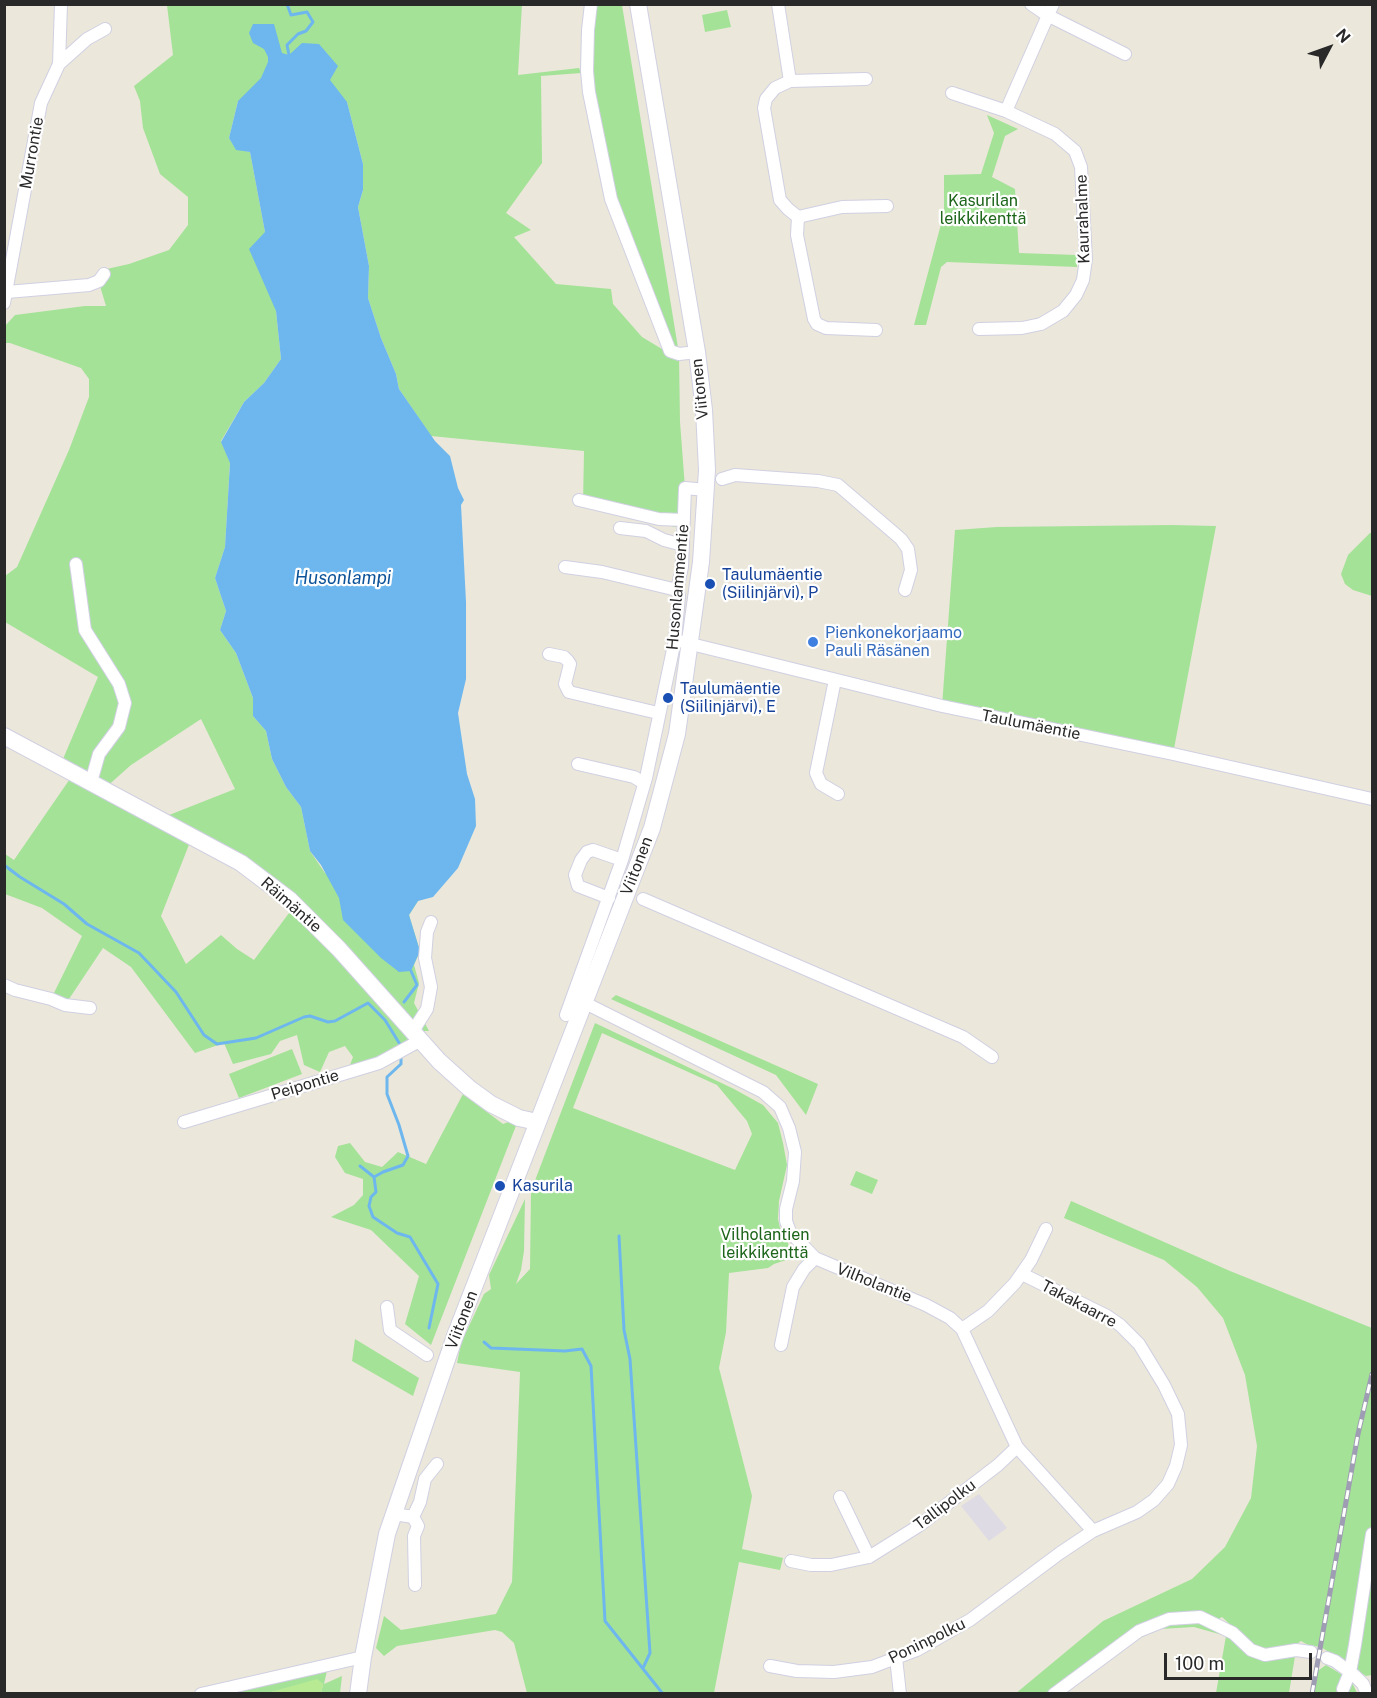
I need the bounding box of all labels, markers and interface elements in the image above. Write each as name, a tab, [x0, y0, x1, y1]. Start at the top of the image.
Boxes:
north arrow	[1299, 18, 1359, 78]
text: N	[1332, 25, 1354, 47]
street label: Murrontie	[16, 115, 48, 191]
street label: Kaurahalme	[1072, 174, 1094, 264]
park label: Kasurilan leikkikenttä	[940, 191, 1026, 229]
street label: Viitonen	[687, 357, 713, 421]
street label: Husonlammentie	[663, 523, 693, 651]
place label: Taulumäentie (Siilinjärvi), P	[722, 565, 823, 603]
water label: Husonlampi	[295, 567, 391, 589]
marker: Taulumäentie (Siilinjärvi), P	[703, 577, 717, 591]
place label: Pienkonekorjaamo Pauli Räsänen	[825, 623, 962, 661]
marker: Pienkonekorjaamo Pauli Räsänen	[806, 635, 820, 649]
place label: Taulumäentie (Siilinjärvi), E	[680, 679, 781, 717]
marker: Taulumäentie (Siilinjärvi), E	[661, 691, 675, 705]
street label: Taulumäentie	[980, 706, 1082, 744]
street label: Viitonen	[617, 834, 657, 898]
street label: Räimäntie	[257, 873, 325, 937]
street label: Peipontie	[269, 1066, 341, 1104]
place label: Kasurila	[512, 1176, 573, 1196]
marker: Kasurila	[493, 1179, 507, 1193]
park label: Vilholantien leikkikenttä	[721, 1225, 809, 1263]
street label: Vilholantie	[833, 1259, 915, 1307]
street label: Takakaarre	[1038, 1276, 1120, 1332]
street label: Viitonen	[442, 1288, 482, 1352]
street label: Tallipolku	[910, 1476, 980, 1534]
street label: Poninpolku	[885, 1614, 969, 1668]
scale bar	[1167, 1641, 1316, 1679]
text: 100 m	[1175, 1653, 1224, 1674]

